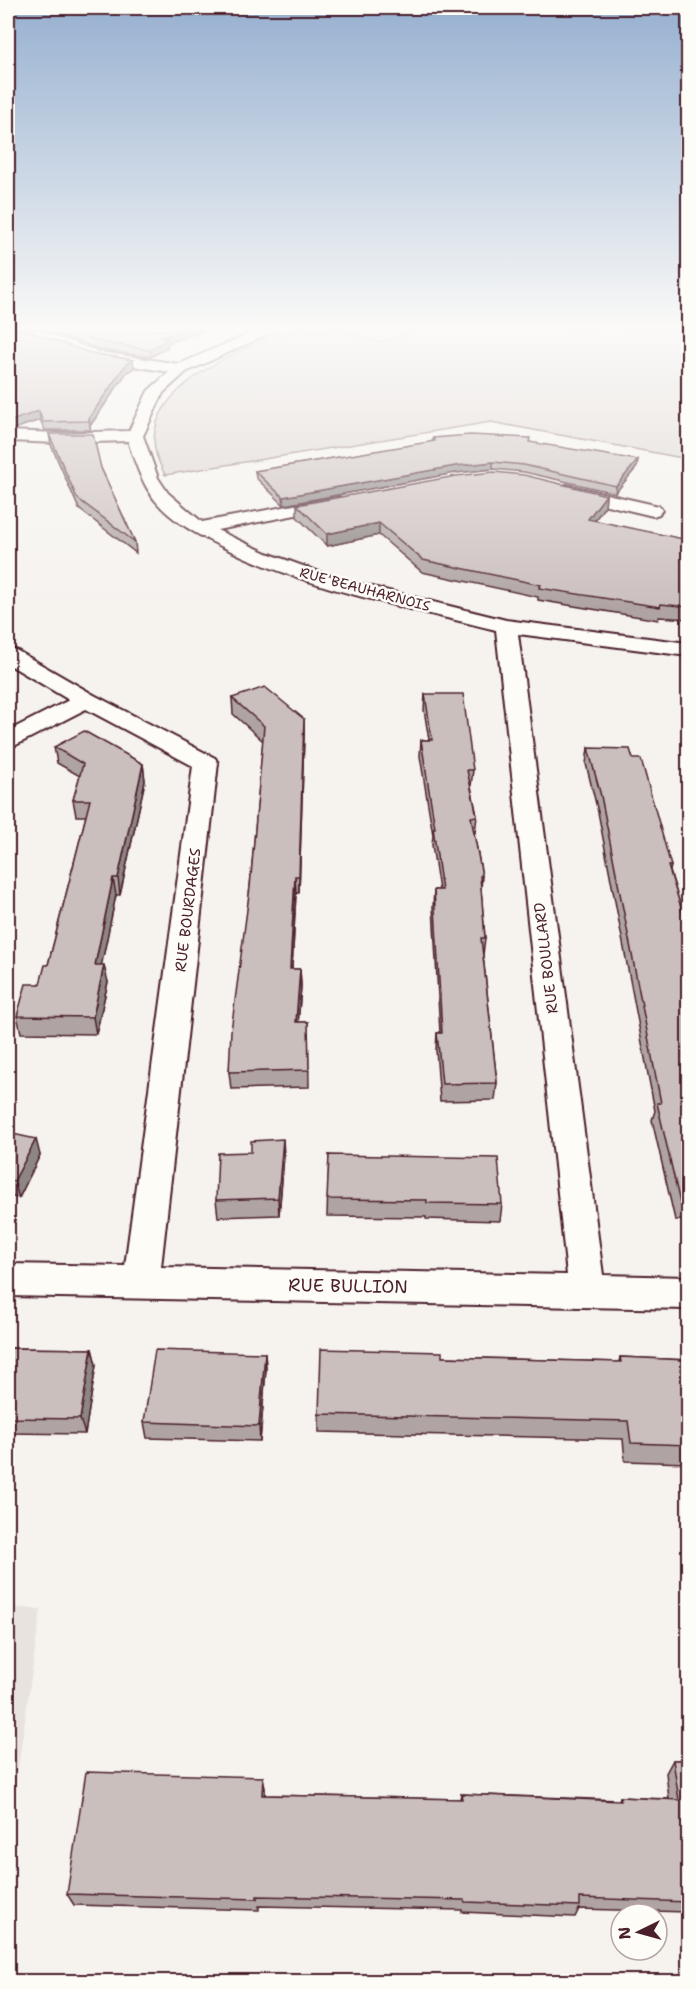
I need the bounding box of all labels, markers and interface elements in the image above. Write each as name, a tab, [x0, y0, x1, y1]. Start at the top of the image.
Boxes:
street label: RUE BEAUHARNOIS	[298, 563, 432, 615]
street label: RUE BOURDAGES	[170, 847, 206, 973]
street label: RUE BOULLARD	[529, 901, 563, 1015]
street label: RUE BULLION	[288, 1273, 408, 1299]
north arrow	[609, 1902, 669, 1962]
text: N	[614, 1926, 636, 1940]

